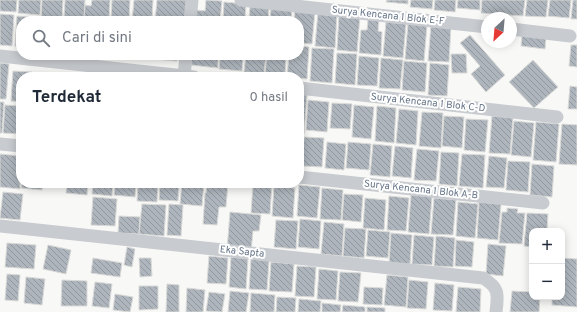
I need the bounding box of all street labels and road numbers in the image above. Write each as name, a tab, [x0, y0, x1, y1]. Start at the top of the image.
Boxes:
street label: Surya Kencana 1 Blok E-F	[331, 4, 445, 28]
street label: Surya Kencana 1 Blok C-D	[370, 91, 486, 115]
street label: Surya Kencana 1 Blok A-B	[363, 178, 479, 202]
street label: Eka Sapta	[219, 243, 265, 261]

